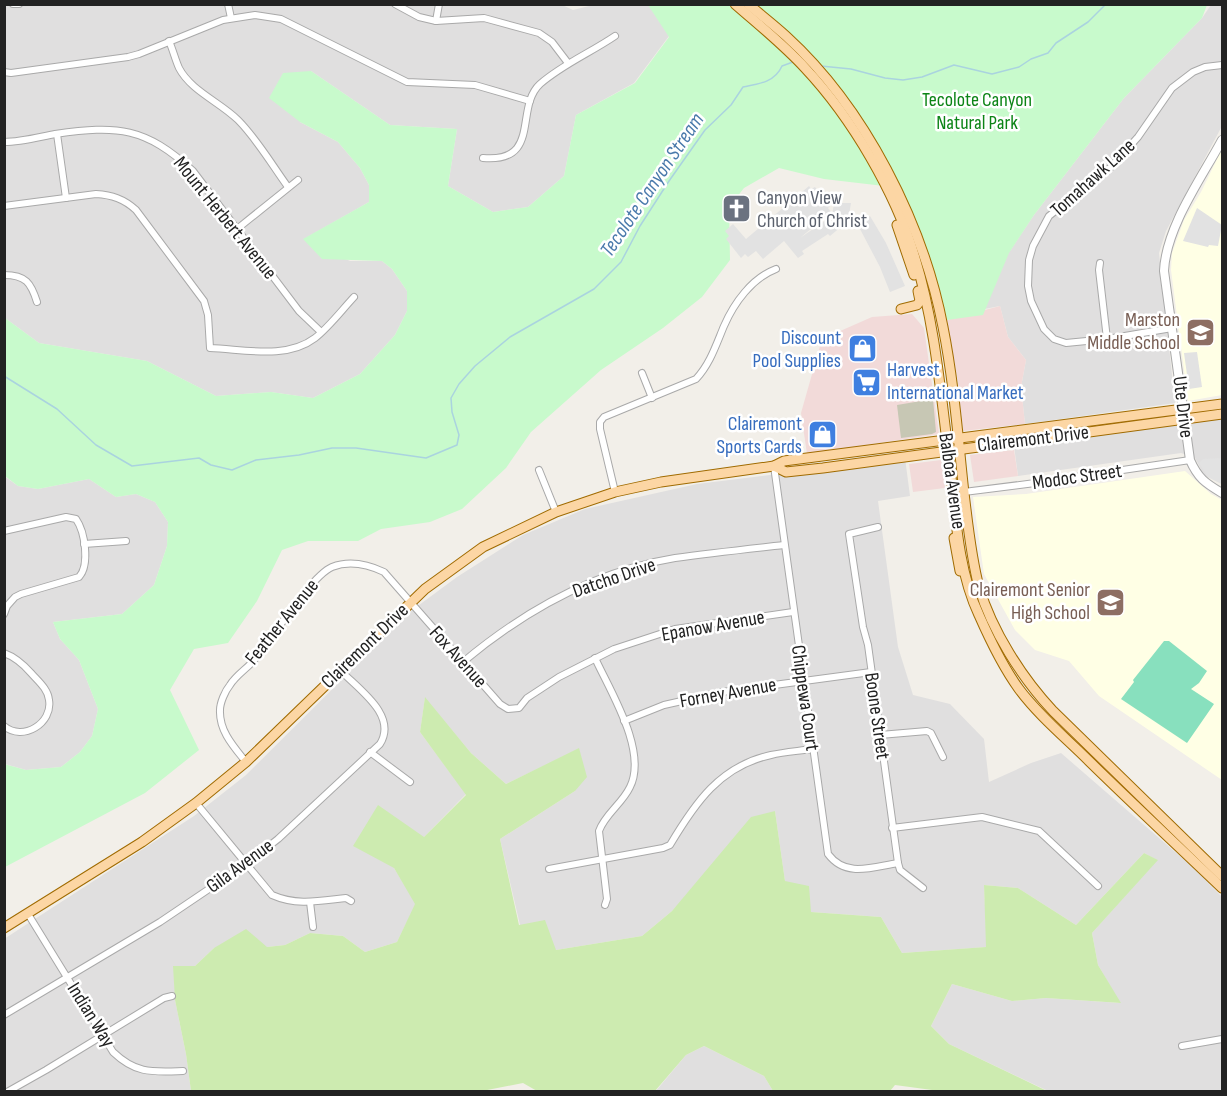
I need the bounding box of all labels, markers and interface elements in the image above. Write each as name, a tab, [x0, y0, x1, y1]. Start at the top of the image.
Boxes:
park label: Tecolote Canyon Natural Park	[922, 88, 1032, 135]
water label: Tecolote Canyon Stream	[595, 108, 709, 262]
street label: Tomahawk Lane	[1046, 134, 1140, 222]
street label: Mount Herbert Avenue	[168, 152, 282, 284]
place label: Canyon View Church of Christ	[757, 186, 867, 233]
church icon: Canyon View Church of Christ	[720, 193, 752, 225]
place label: Marston Middle School	[1087, 308, 1180, 355]
school or university icon: Marston Middle School	[1185, 316, 1217, 348]
place label: Discount Pool Supplies	[753, 326, 841, 373]
shop icon: Discount Pool Supplies	[846, 333, 878, 365]
place label: Harvest International Market	[887, 358, 1024, 405]
supermarket icon: Harvest International Market	[850, 366, 882, 398]
street label: Ute Drive	[1167, 375, 1199, 439]
place label: Clairemont Sports Cards	[717, 412, 802, 459]
shop icon: Clairemont Sports Cards	[807, 419, 839, 451]
street label: Clairemont Drive	[976, 420, 1090, 458]
street label: Balboa Avenue	[933, 431, 971, 531]
street label: Modoc Street	[1031, 459, 1123, 495]
street label: Datcho Drive	[569, 553, 659, 603]
street label: Feather Avenue	[240, 574, 324, 670]
place label: Clairemont Senior High School	[970, 578, 1090, 625]
school or university icon: Clairemont Senior High School	[1095, 586, 1127, 618]
street label: Clairemont Drive	[316, 598, 414, 694]
street label: Epanow Avenue	[660, 605, 766, 647]
street label: Fox Avenue	[424, 621, 492, 693]
street label: Chippewa Court	[786, 644, 824, 752]
street label: Boone Street	[859, 671, 895, 761]
street label: Forney Avenue	[678, 673, 778, 713]
street label: Gila Avenue	[202, 834, 278, 898]
street label: Indian Way	[62, 978, 120, 1052]

